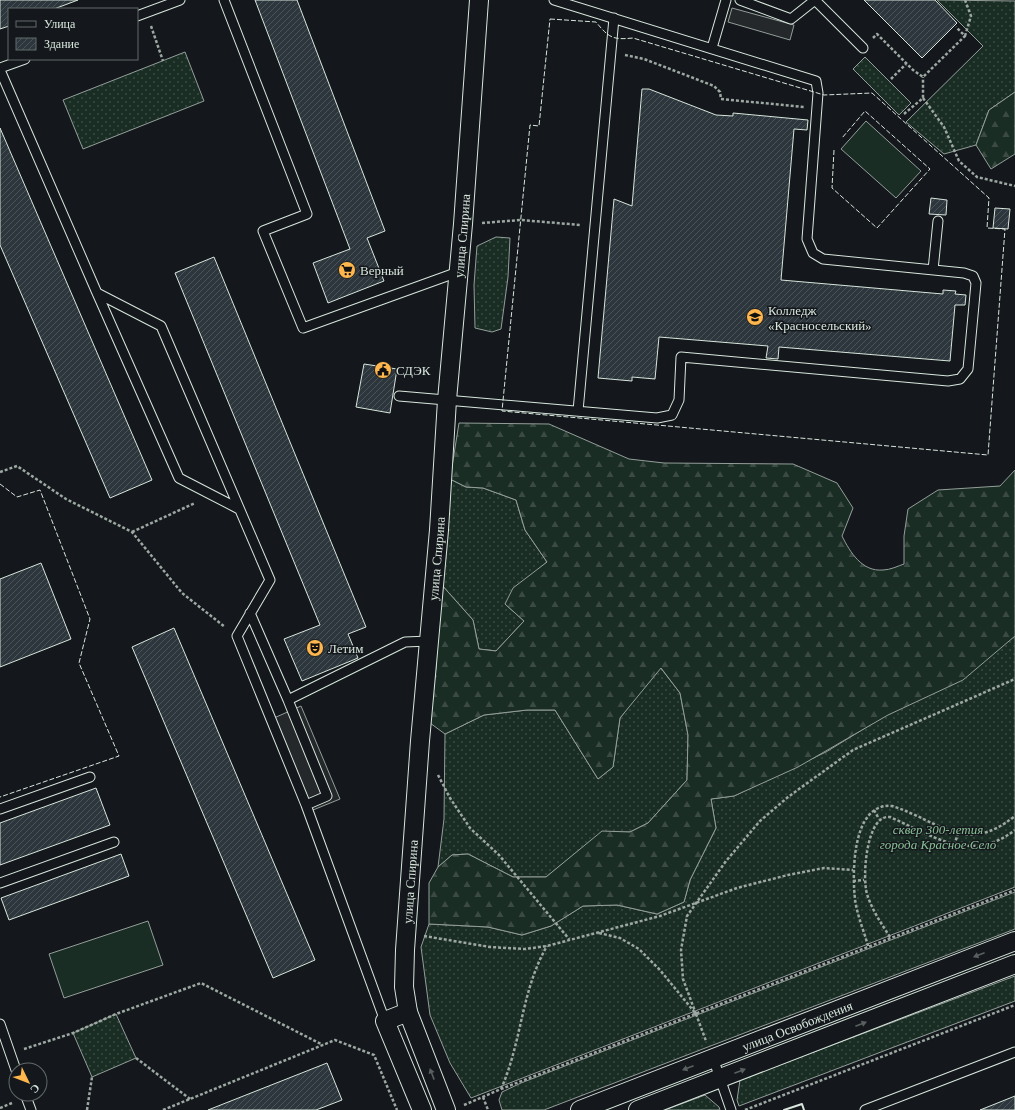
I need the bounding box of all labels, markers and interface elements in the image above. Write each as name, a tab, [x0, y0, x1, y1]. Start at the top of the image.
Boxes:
legend	[8, 8, 138, 60]
text: Улица	[44, 17, 76, 31]
text: Здание	[44, 37, 79, 51]
street label: улица Спирина	[451, 193, 473, 278]
supermarket icon: Верный	[337, 260, 357, 280]
place label: Верный	[360, 263, 404, 278]
place label: Колледж «Красносельский»	[768, 303, 872, 333]
school or university icon: Колледж «Красносельский»	[745, 307, 765, 327]
public building icon: СДЭК	[373, 360, 393, 380]
place label: СДЭК	[396, 363, 431, 378]
street label: улица Спирина	[425, 516, 447, 601]
theatre icon: Летим	[305, 638, 325, 658]
place label: Летим	[328, 641, 363, 656]
park label: сквер 300-летия города Красное Село	[880, 822, 997, 852]
street label: улица Спирина	[399, 839, 420, 924]
one-way arrow	[972, 953, 984, 959]
street label: улица Освобождения	[740, 997, 855, 1054]
one-way arrow	[855, 1021, 867, 1027]
north arrow	[8, 1062, 48, 1102]
one-way arrow	[682, 1065, 693, 1071]
one-way arrow	[429, 1068, 435, 1079]
one-way arrow	[734, 1068, 745, 1074]
text: С	[28, 1082, 42, 1096]

